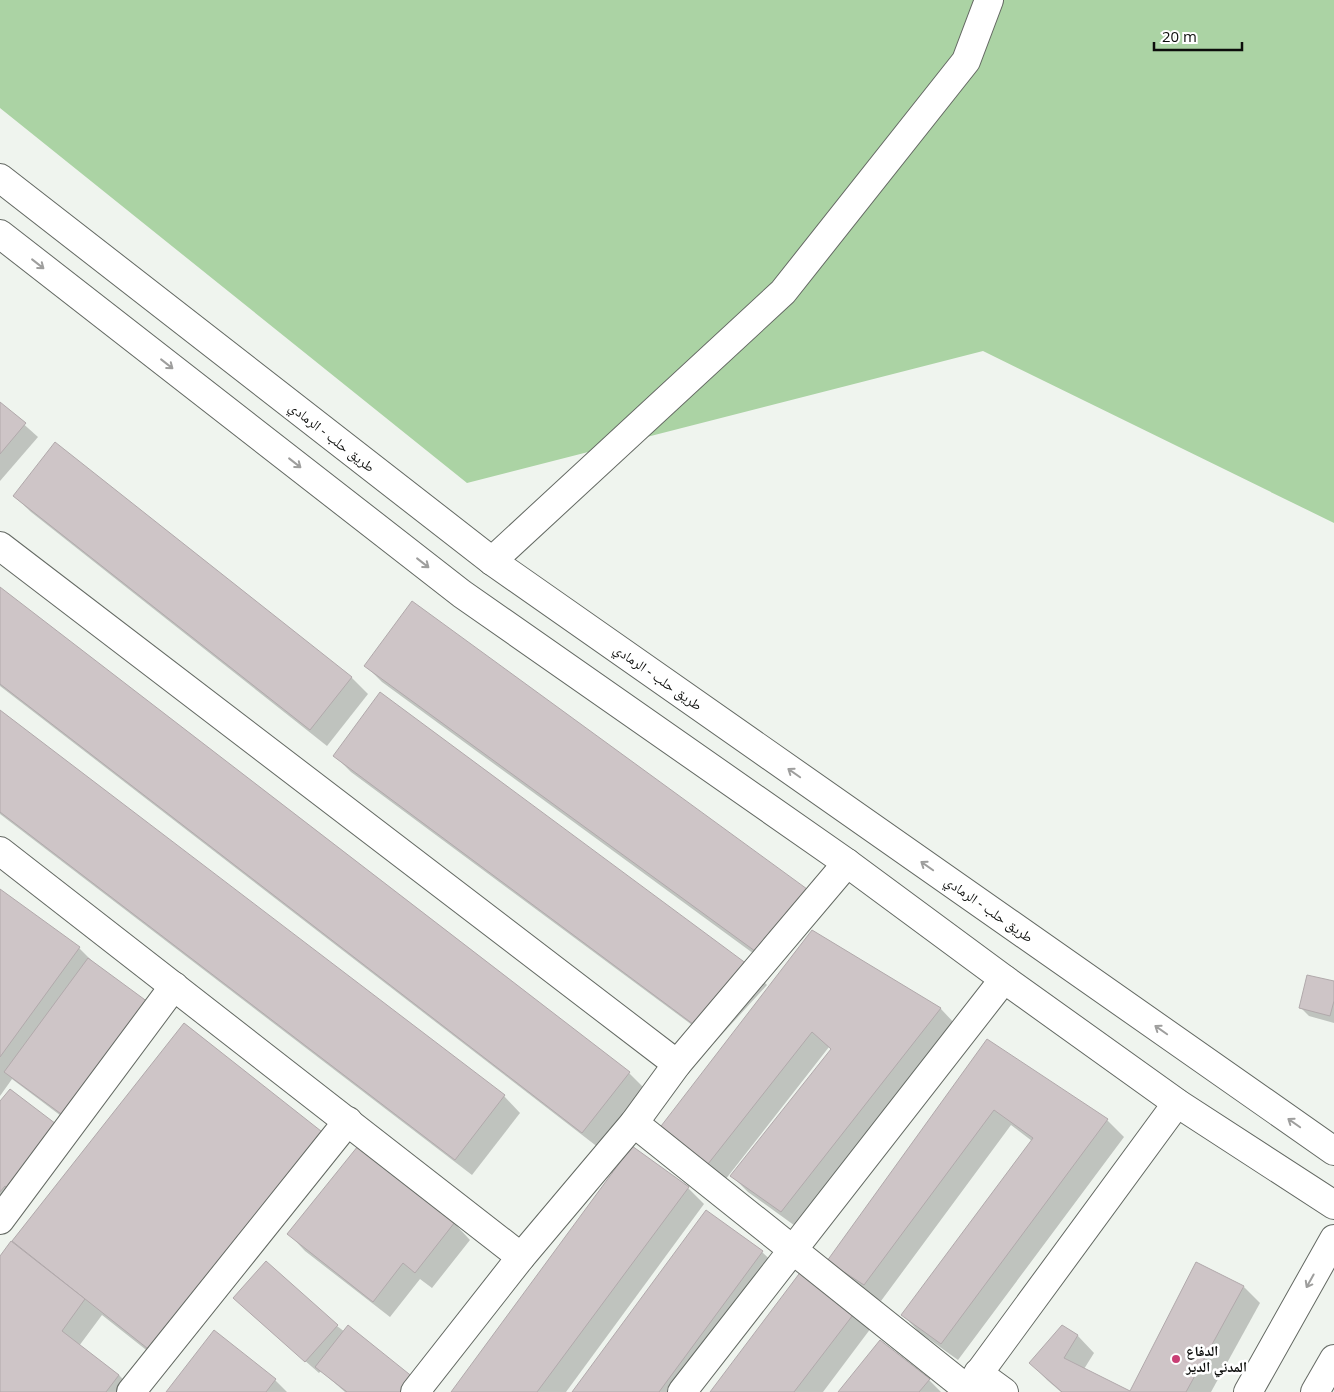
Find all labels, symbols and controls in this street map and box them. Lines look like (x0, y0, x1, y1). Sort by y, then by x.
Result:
scale bar (1154, 20, 1242, 52)
text: 20 m (1162, 26, 1197, 46)
one-way arrow (32, 258, 45, 269)
one-way arrow (160, 358, 173, 369)
street label: طريق حلب - الرمادي (284, 397, 379, 478)
one-way arrow (288, 458, 301, 469)
one-way arrow (416, 558, 429, 569)
street label: طريق حلب - الرمادي (609, 639, 706, 716)
one-way arrow (788, 768, 802, 778)
one-way arrow (921, 861, 935, 871)
street label: طريق حلب - الرمادي (940, 871, 1037, 948)
one-way arrow (1154, 1025, 1168, 1035)
one-way arrow (1287, 1118, 1301, 1128)
one-way arrow (1305, 1274, 1315, 1289)
place label: الدفاع المدني الدير (1185, 1341, 1247, 1378)
marker: الدفاع المدني الدير (1170, 1353, 1182, 1365)

